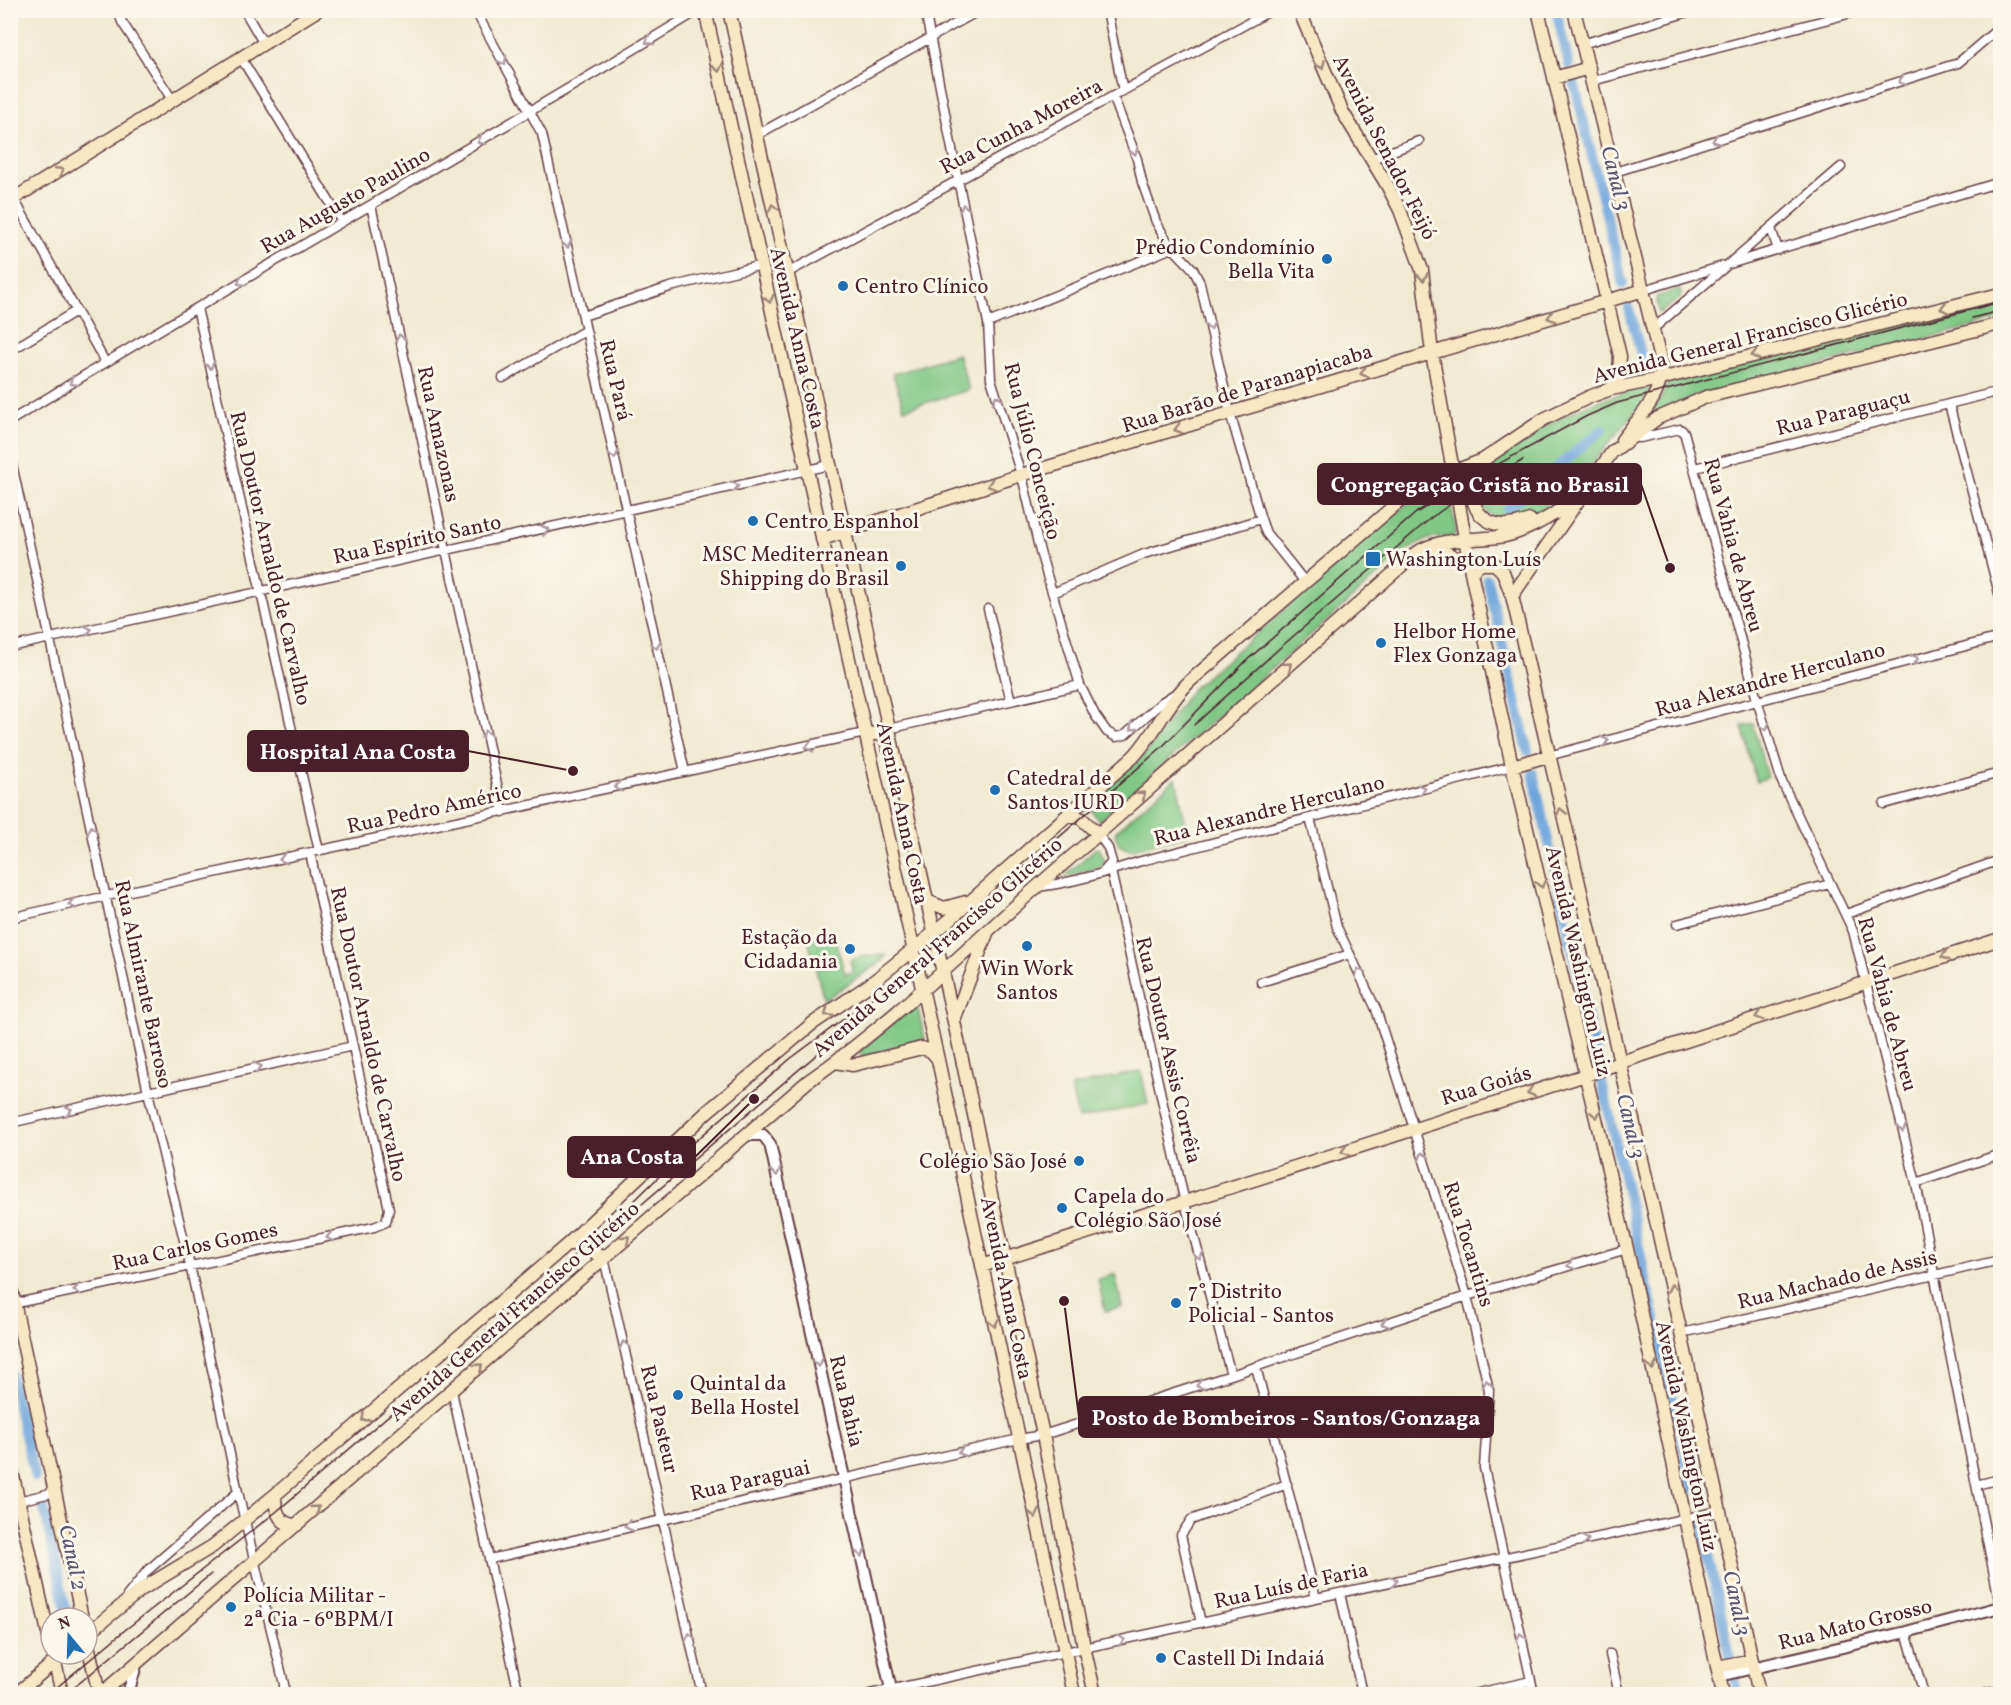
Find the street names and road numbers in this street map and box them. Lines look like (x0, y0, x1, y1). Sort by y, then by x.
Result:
street label: Avenida Senador Feijó (1324, 50, 1443, 245)
street label: Rua Cunha Moreira (935, 72, 1108, 183)
street label: Rua Augusto Paulino (255, 141, 436, 262)
street label: Avenida Anna Costa (761, 244, 832, 432)
street label: Avenida General Francisco Glicério (1590, 285, 1911, 392)
street label: Rua Pará (591, 337, 638, 424)
street label: Rua Barão de Paranapiacaba (1119, 337, 1376, 441)
street label: Rua Júlio Conceição (995, 360, 1068, 543)
street label: Rua Amazonas (409, 364, 466, 505)
street label: Rua Paraguaçu (1773, 383, 1913, 444)
street label: Rua Doutor Arnaldo de Carvalho (222, 408, 318, 708)
street label: Rua Vahia de Abreu (1695, 455, 1770, 636)
street label: Rua Espírito Santo (330, 508, 504, 572)
street label: Rua Alexandre Herculano (1652, 636, 1889, 725)
street label: Avenida Anna Costa (868, 719, 935, 907)
street label: Rua Alexandre Herculano (1151, 769, 1388, 854)
street label: Rua Pedro Américo (344, 777, 524, 842)
street label: Avenida General Francisco Glicério (806, 831, 1069, 1065)
street label: Avenida Washington Luiz (1537, 843, 1618, 1079)
street label: Rua Almirante Barroso (106, 877, 179, 1091)
street label: Rua Doutor Arnaldo de Carvalho (322, 884, 413, 1185)
street label: Rua Vahia de Abreu (1849, 914, 1924, 1095)
street label: Rua Doutor Assis Corrêia (1127, 934, 1208, 1167)
street label: Rua Goiás (1438, 1059, 1535, 1114)
street label: Rua Tocantins (1435, 1178, 1500, 1311)
street label: Avenida Anna Costa (972, 1194, 1039, 1382)
street label: Avenida General Francisco Glicério (383, 1195, 646, 1429)
street label: Rua Carlos Gomes (110, 1216, 281, 1279)
street label: Rua Machado de Assis (1735, 1243, 1940, 1318)
street label: Avenida Washington Luiz (1647, 1318, 1724, 1555)
street label: Rua Bahia (821, 1352, 870, 1450)
street label: Rua Pasteur (632, 1362, 685, 1477)
street label: Rua Paraguai (688, 1454, 813, 1509)
street label: Rua Luís de Faria (1212, 1556, 1371, 1617)
street label: Rua Mato Grosso (1775, 1592, 1935, 1659)

